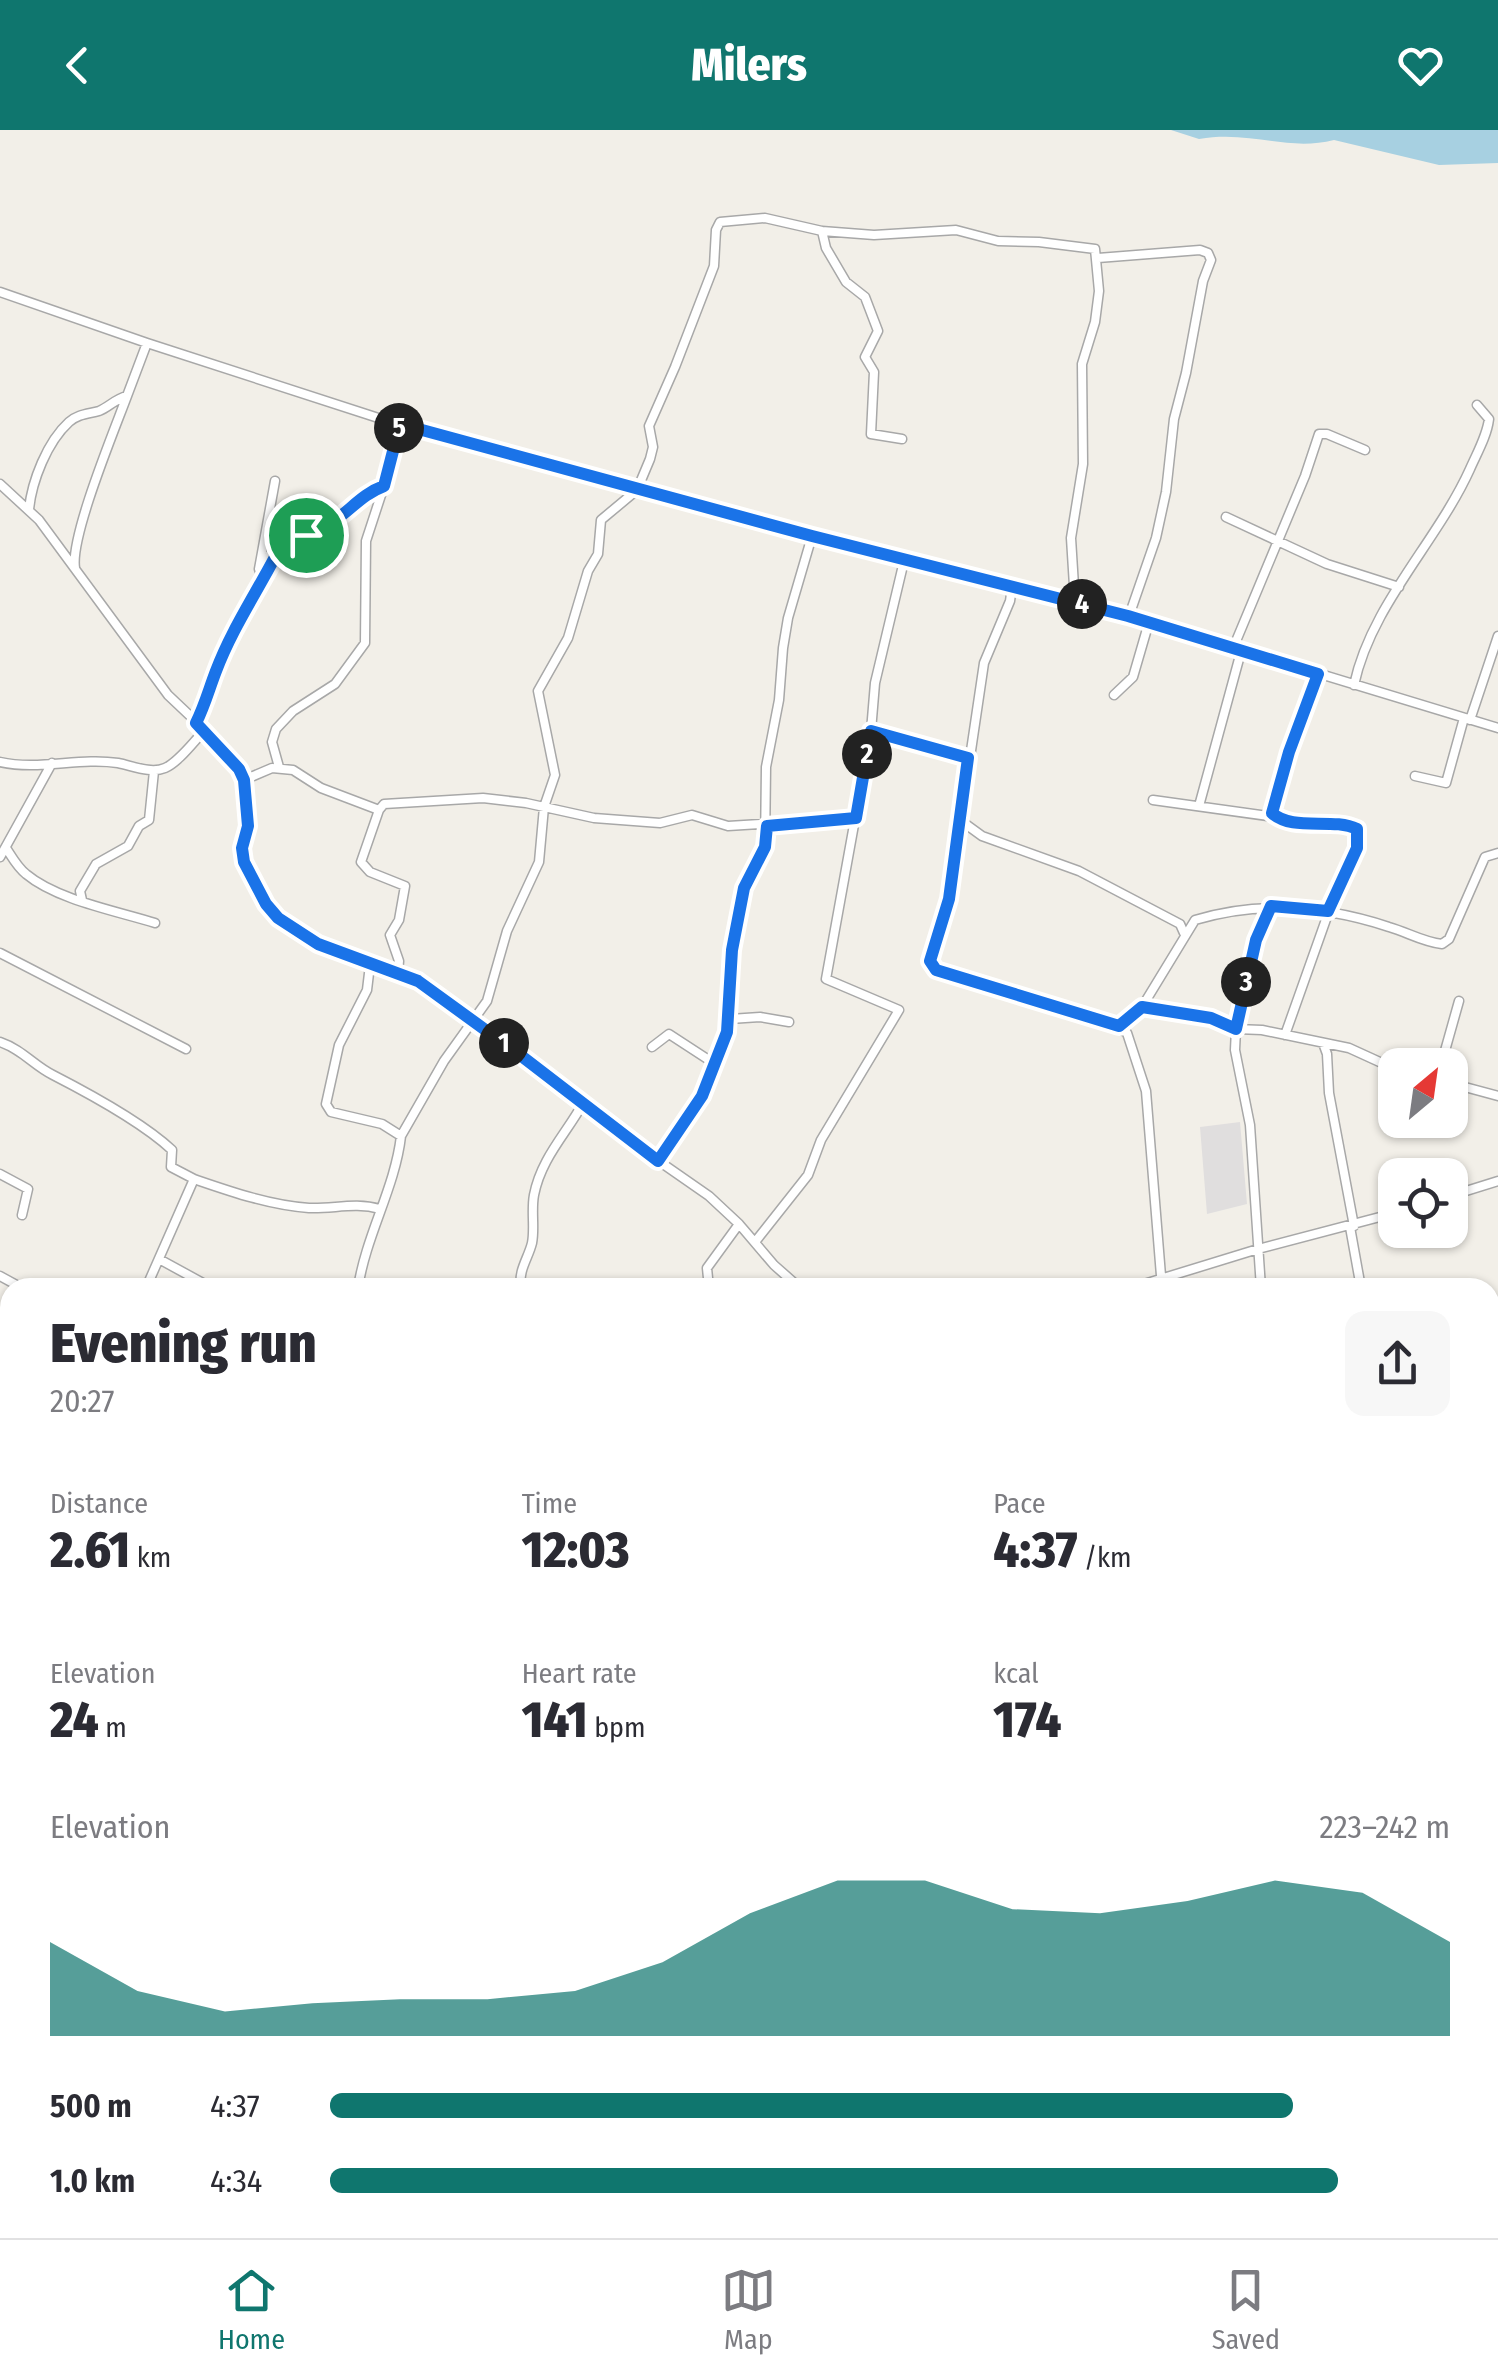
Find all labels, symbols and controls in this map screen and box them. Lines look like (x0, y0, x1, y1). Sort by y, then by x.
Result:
icon: back (50, 38, 105, 93)
text: Milers (691, 38, 807, 92)
icon: heart (1393, 38, 1448, 93)
pin: 5 (374, 403, 424, 453)
text: 5 (392, 411, 406, 444)
pin (264, 493, 349, 578)
icon: arrive (279, 508, 334, 563)
pin: 4 (1057, 579, 1107, 629)
text: 4 (1075, 587, 1089, 620)
pin: 2 (842, 729, 892, 779)
text: 2 (861, 737, 873, 770)
pin: 3 (1221, 957, 1271, 1007)
text: 3 (1239, 965, 1253, 998)
pin: 1 (479, 1018, 529, 1068)
text: 1 (498, 1026, 510, 1059)
north arrow (1378, 1048, 1468, 1138)
map controls (1378, 1048, 1468, 1248)
button: locate (1378, 1158, 1468, 1248)
text: Evening run (50, 1311, 317, 1377)
button: share (1345, 1311, 1450, 1416)
text: 20:27 (50, 1382, 114, 1420)
text: Distance (50, 1487, 148, 1520)
text: Time (522, 1487, 577, 1520)
text: Pace (993, 1487, 1046, 1520)
text: 2.61 (50, 1520, 130, 1580)
text: 12:03 (522, 1520, 630, 1580)
text: 4:37 (993, 1520, 1077, 1580)
text: km (130, 1541, 171, 1574)
text: /km (1077, 1541, 1132, 1574)
text: Elevation (50, 1657, 155, 1690)
text: Heart rate (522, 1657, 637, 1690)
text: kcal (993, 1657, 1039, 1690)
text: 24 (50, 1690, 99, 1750)
text: 141 (522, 1690, 588, 1750)
text: 174 (993, 1690, 1061, 1750)
text: m (99, 1711, 127, 1744)
text: bpm (588, 1711, 646, 1744)
text: Elevation (50, 1808, 170, 1846)
text: 223–242 m (1319, 1808, 1450, 1846)
text: 500 m (50, 2087, 132, 2125)
text: 4:37 (210, 2087, 260, 2125)
text: 1.0 km (50, 2162, 135, 2200)
text: 4:34 (210, 2162, 262, 2200)
tab: Home (218, 2263, 285, 2356)
tab: Map (721, 2263, 776, 2356)
tab: Saved (1212, 2263, 1280, 2356)

